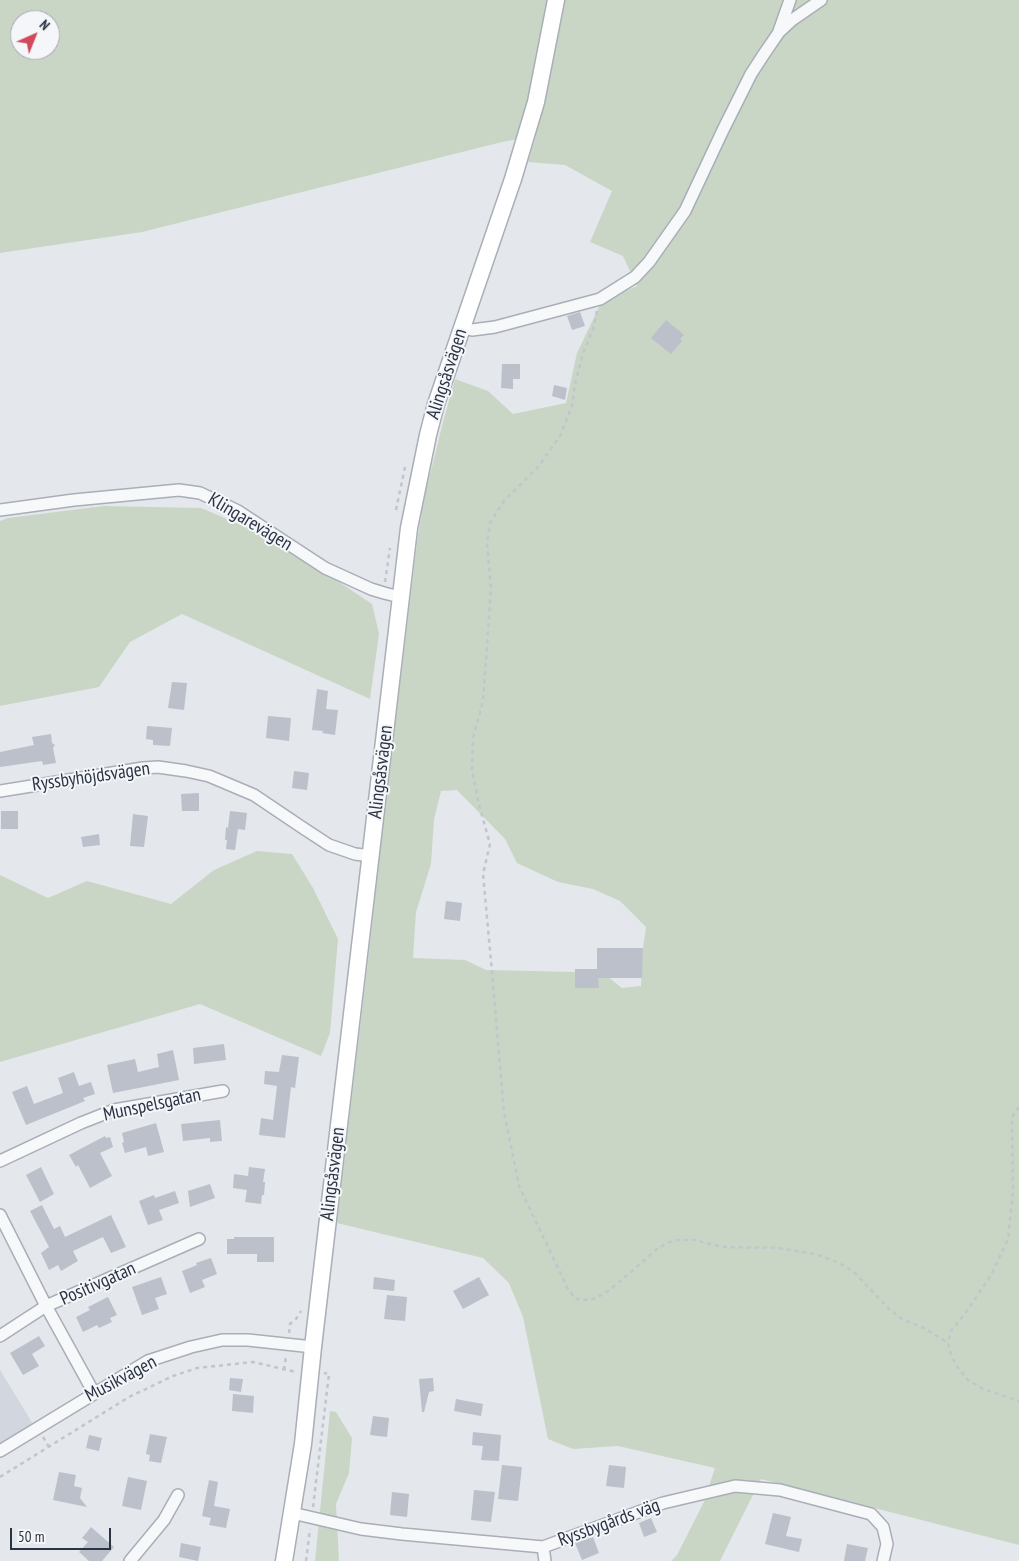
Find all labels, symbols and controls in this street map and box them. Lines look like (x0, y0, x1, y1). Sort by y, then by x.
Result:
north arrow (10, 10, 60, 60)
text: N (36, 16, 54, 34)
street label: Alingsåsvägen (422, 326, 472, 422)
street label: Klingarevägen (204, 488, 296, 556)
street label: Alingsåsvägen (364, 724, 398, 820)
street label: Ryssbyhöjdsvägen (31, 757, 151, 797)
street label: Munspelsgatan (101, 1084, 203, 1126)
street label: Alingsåsvägen (316, 1126, 350, 1222)
street label: Positivgatan (57, 1257, 139, 1311)
street label: Musikvägen (81, 1351, 161, 1407)
street label: Ryssbygårds väg (555, 1494, 663, 1552)
scale bar (12, 1518, 114, 1550)
text: 50 m (18, 1527, 44, 1546)

